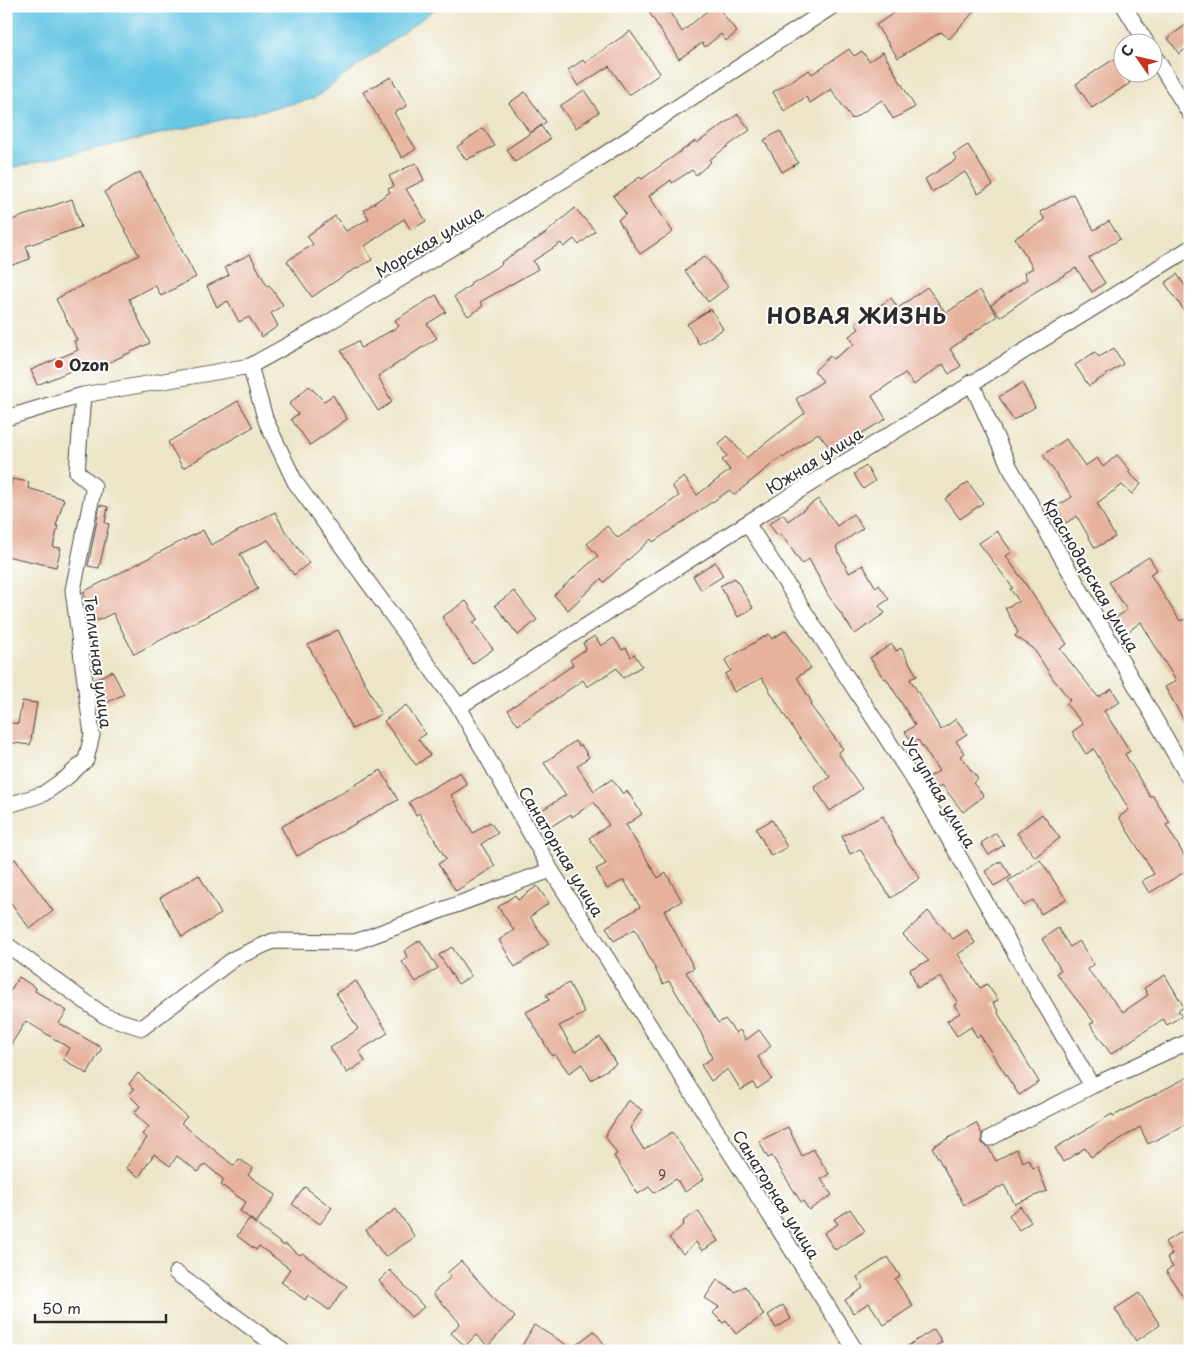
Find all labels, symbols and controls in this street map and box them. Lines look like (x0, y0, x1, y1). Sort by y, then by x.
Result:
north arrow (1114, 32, 1164, 82)
text: С (1115, 40, 1138, 61)
street label: Морская улица (370, 199, 488, 283)
district label: НОВАЯ ЖИЗНЬ (767, 299, 947, 331)
place label: Ozon (69, 352, 109, 376)
marker: Ozon (53, 358, 65, 370)
street label: Южная улица (761, 421, 867, 499)
street label: Краснодарская улица (1038, 494, 1146, 656)
street label: Тепличная улица (79, 594, 119, 730)
street label: Уступная улица (897, 732, 983, 852)
street label: Санаторная улица (514, 781, 610, 921)
street label: Санаторная улица (728, 1125, 826, 1263)
house number: 9 (658, 1164, 666, 1185)
scale bar (35, 1292, 166, 1324)
text: 50 m (42, 1296, 81, 1319)

